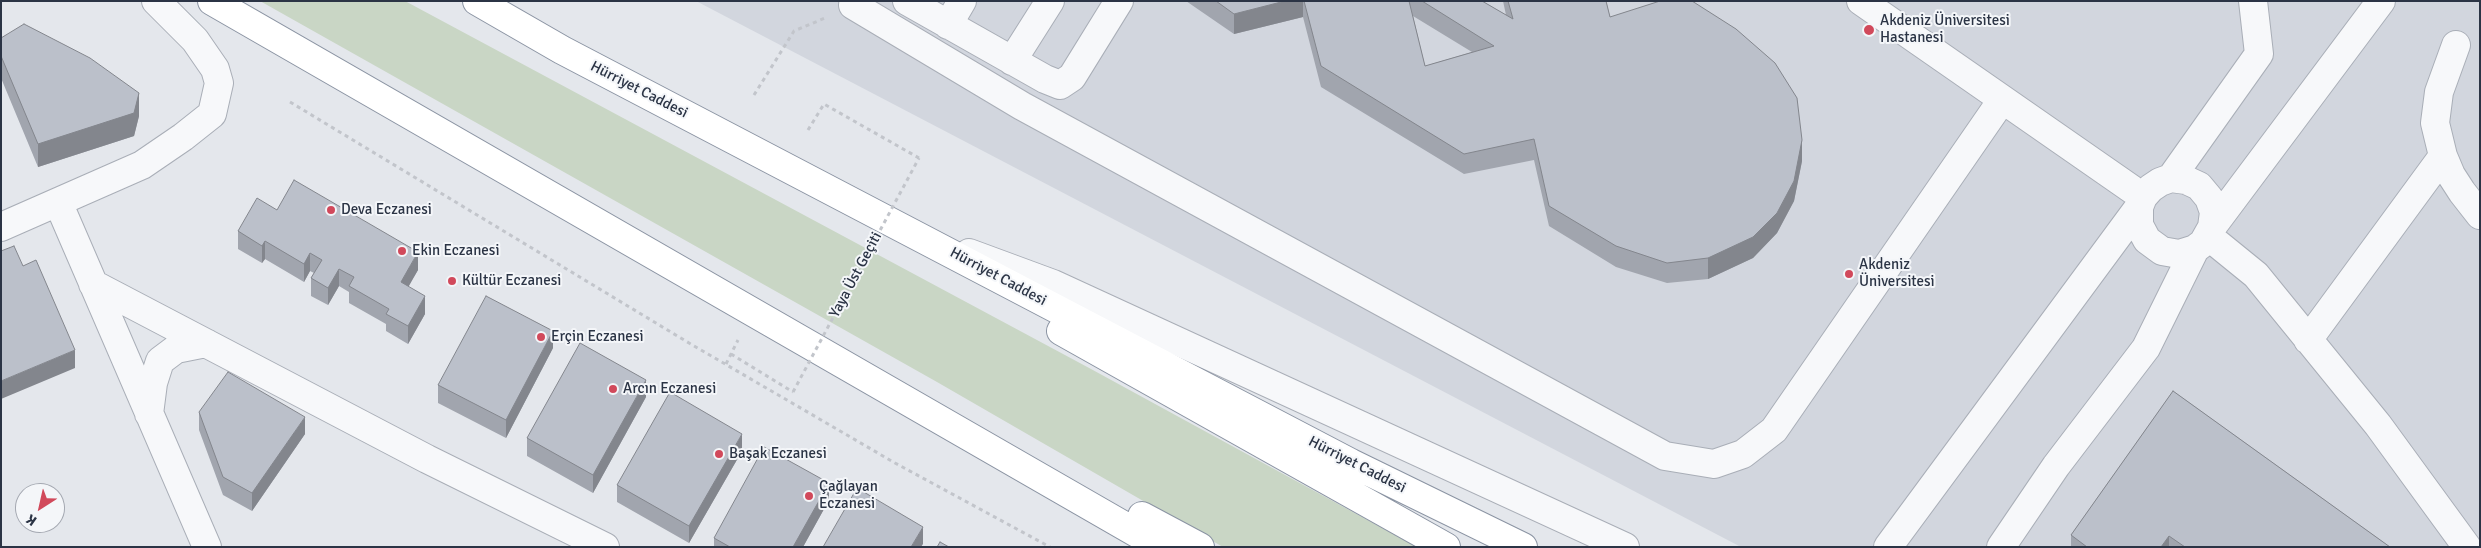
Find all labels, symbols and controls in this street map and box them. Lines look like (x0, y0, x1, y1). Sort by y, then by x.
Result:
place label: Akdeniz Üniversitesi Hastanesi (1880, 12, 2010, 47)
marker: Akdeniz Üniversitesi Hastanesi (1862, 23, 1876, 37)
street label: Hürriyet Caddesi (587, 58, 691, 122)
place label: Deva Eczanesi (341, 201, 432, 219)
marker: Deva Eczanesi (325, 204, 337, 216)
street label: Yaya Üst Geçiti (826, 229, 886, 321)
place label: Ekin Eczanesi (412, 242, 500, 260)
street label: Hürriyet Caddesi (947, 244, 1049, 310)
marker: Ekin Eczanesi (396, 245, 408, 257)
place label: Akdeniz Üniversitesi (1859, 256, 1935, 291)
marker: Akdeniz Üniversitesi (1843, 268, 1855, 280)
place label: Kültür Eczanesi (462, 272, 561, 290)
marker: Kültür Eczanesi (446, 275, 458, 287)
place label: Erçin Eczanesi (551, 328, 644, 346)
marker: Erçin Eczanesi (535, 331, 547, 343)
place label: Arcın Eczanesi (623, 380, 716, 398)
marker: Arcın Eczanesi (607, 383, 619, 395)
street label: Hürriyet Caddesi (1305, 433, 1409, 497)
place label: Başak Eczanesi (729, 445, 827, 463)
marker: Başak Eczanesi (713, 448, 725, 460)
place label: Çağlayan Eczanesi (819, 478, 878, 513)
north arrow (15, 483, 65, 533)
marker: Çağlayan Eczanesi (803, 490, 815, 502)
text: K (23, 510, 40, 529)

